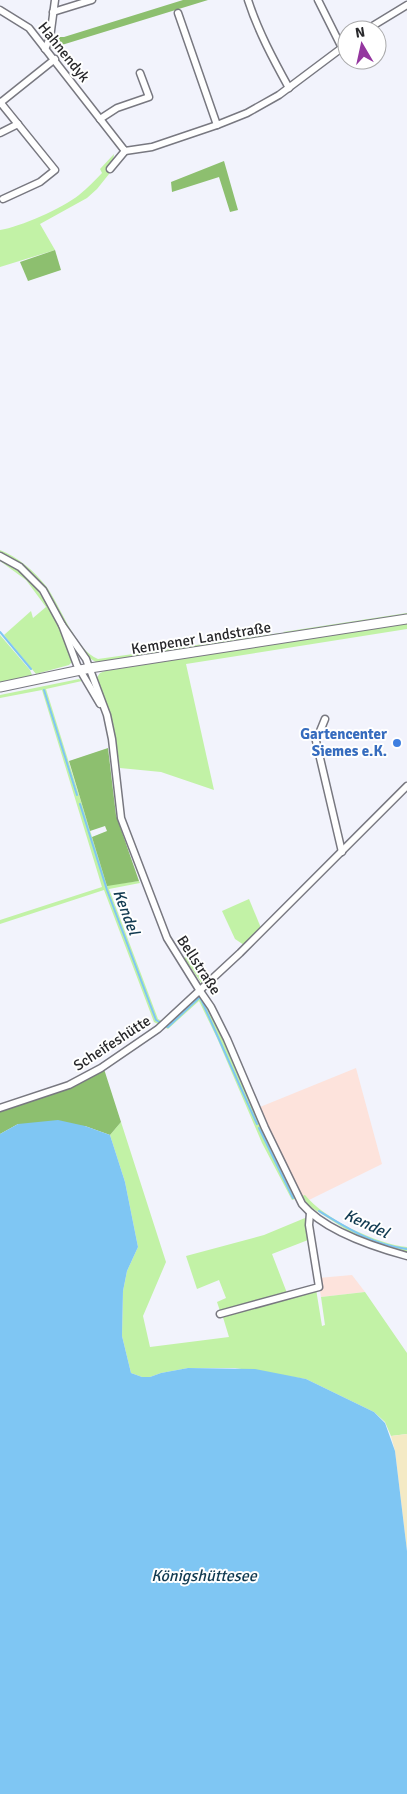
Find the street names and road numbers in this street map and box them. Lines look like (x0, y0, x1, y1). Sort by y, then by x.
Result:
street label: Hahnendyk (34, 18, 94, 86)
street label: Kempener Landstraße (130, 618, 272, 658)
street label: Bellstraße (173, 932, 225, 998)
street label: Scheifeshütte (70, 1011, 154, 1075)

